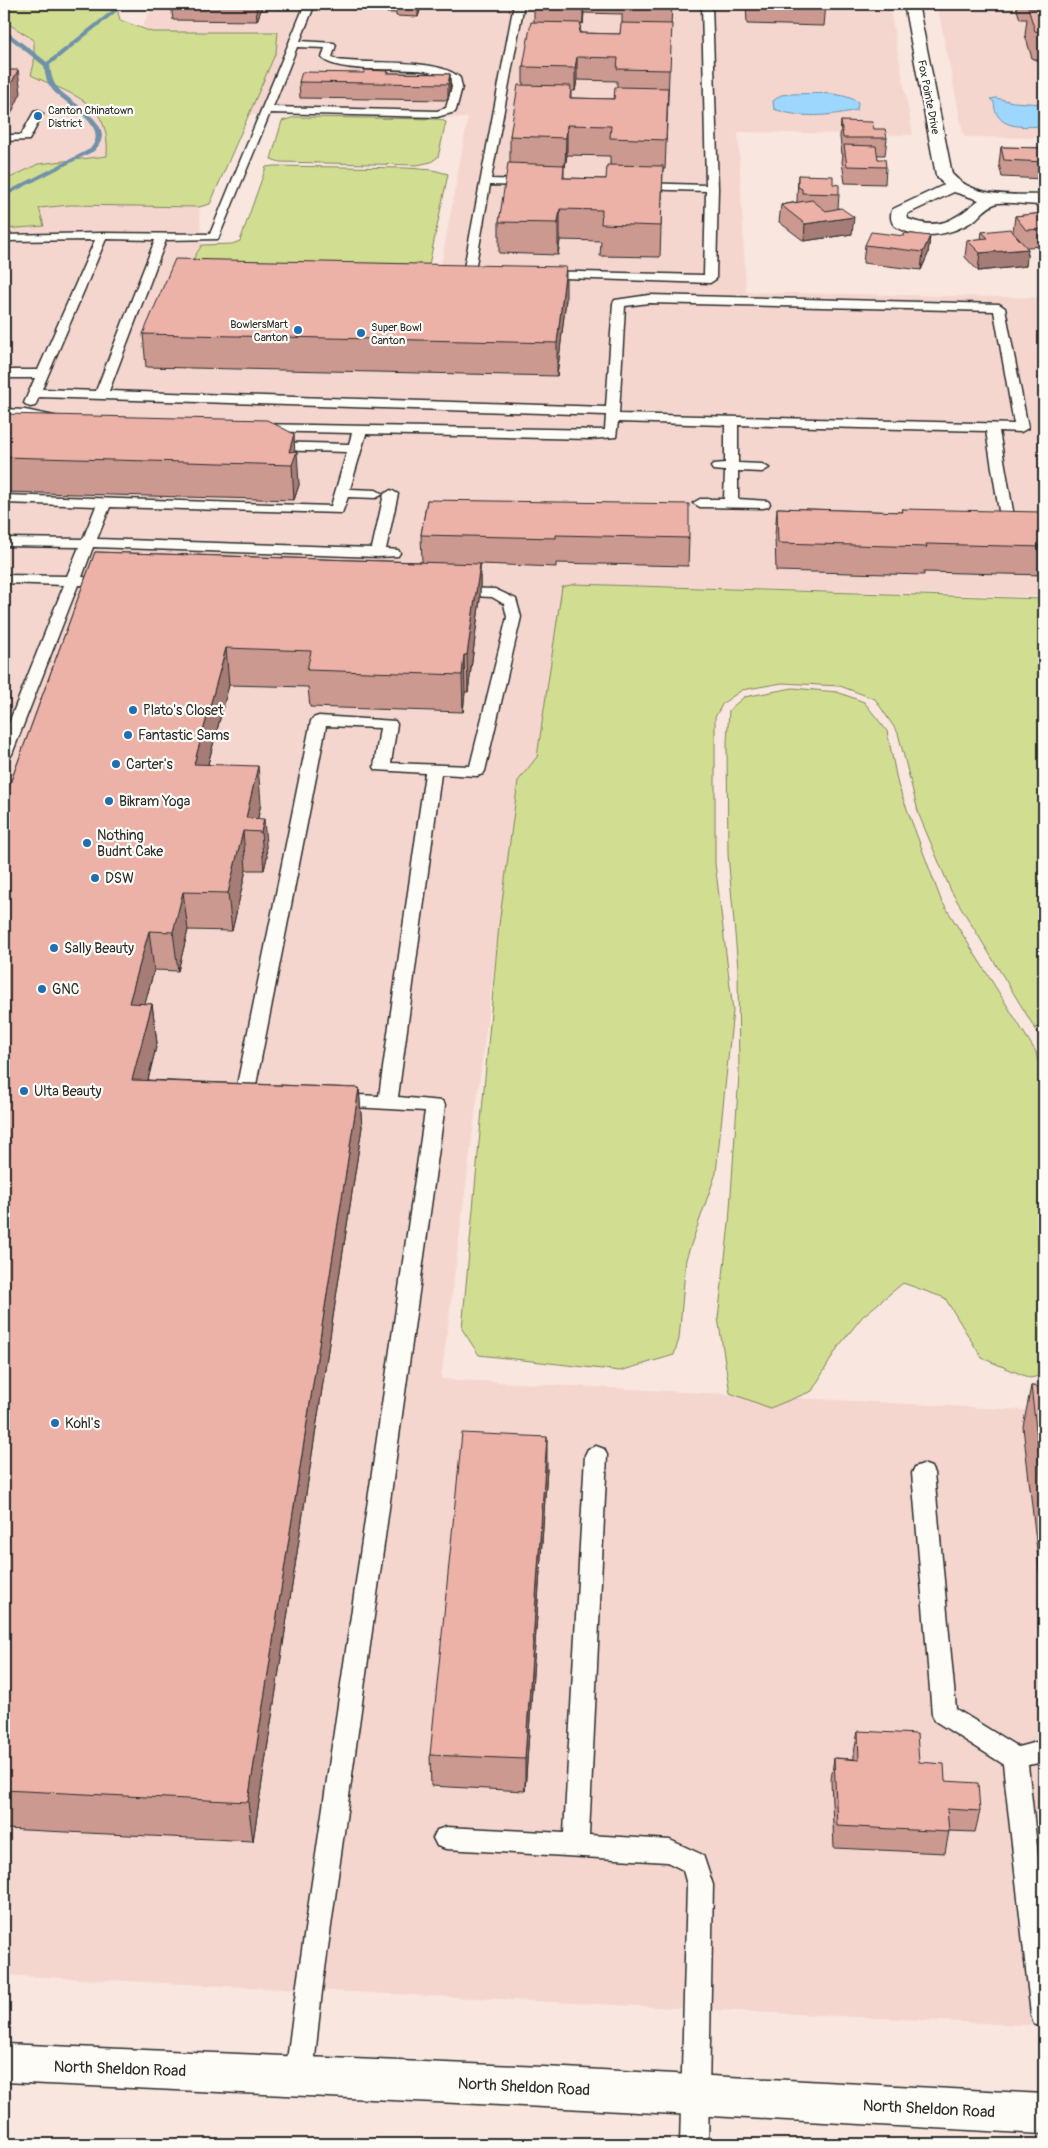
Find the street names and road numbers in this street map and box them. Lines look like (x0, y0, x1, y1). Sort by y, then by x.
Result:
street label: Fox Pointe Drive (915, 59, 942, 136)
street label: North Sheldon Road (53, 2057, 187, 2081)
street label: North Sheldon Road (457, 2074, 591, 2100)
street label: North Sheldon Road (862, 2096, 996, 2122)

